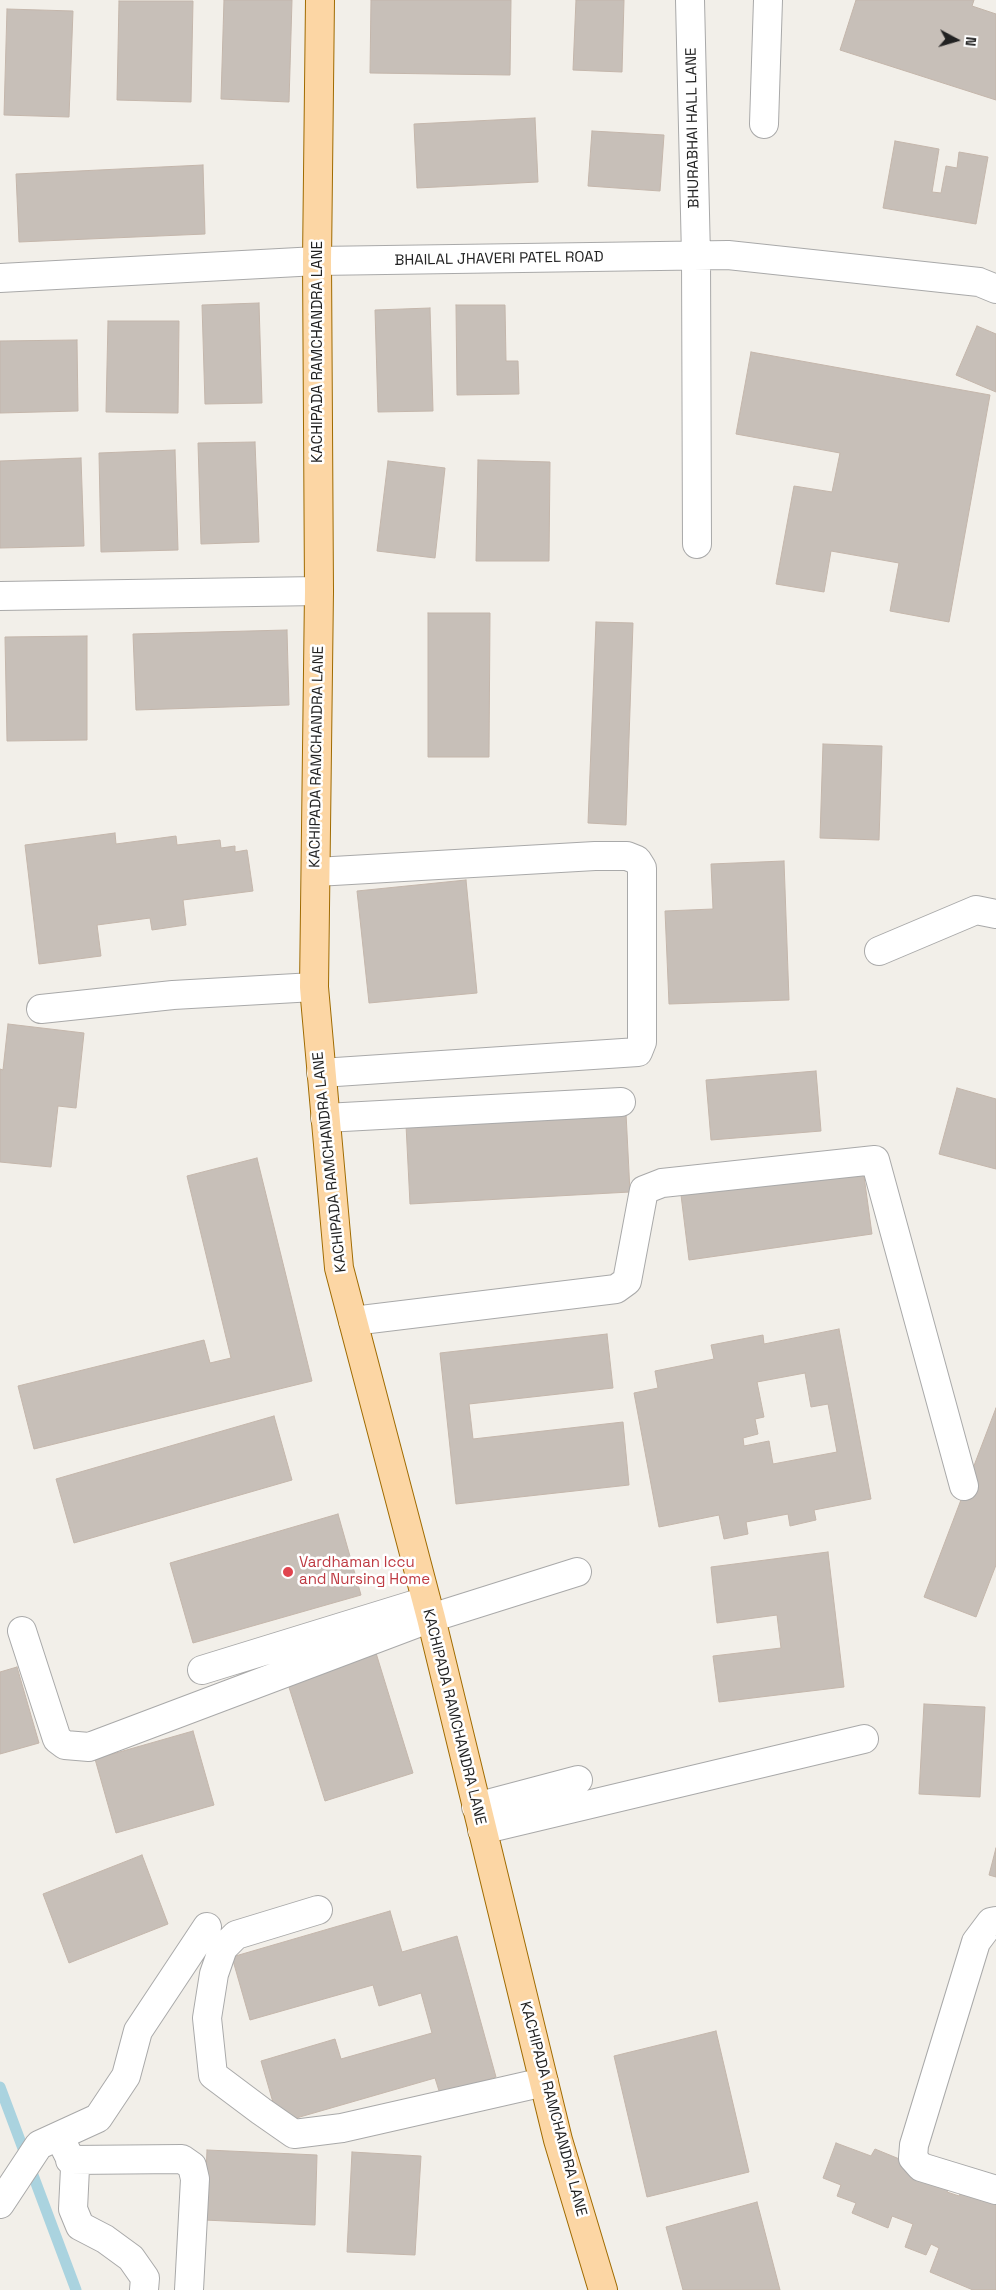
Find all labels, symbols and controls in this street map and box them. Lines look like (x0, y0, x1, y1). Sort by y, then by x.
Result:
north arrow (931, 15, 981, 65)
text: N (961, 36, 980, 47)
street label: BHURABHAI HALL LANE (683, 47, 703, 209)
street label: KACHIPADA RAMCHANDRA LANE (309, 241, 327, 463)
street label: BHAILAL JHAVERI PATEL ROAD (394, 248, 604, 270)
street label: KACHIPADA RAMCHANDRA LANE (306, 646, 328, 868)
street label: KACHIPADA RAMCHANDRA LANE (309, 1051, 351, 1273)
place label: Vardhaman Iccu and Nursing Home (299, 1554, 430, 1589)
marker: Vardhaman Iccu and Nursing Home (281, 1565, 295, 1579)
street label: KACHIPADA RAMCHANDRA LANE (418, 1607, 490, 1827)
street label: KACHIPADA RAMCHANDRA LANE (516, 2000, 590, 2218)

